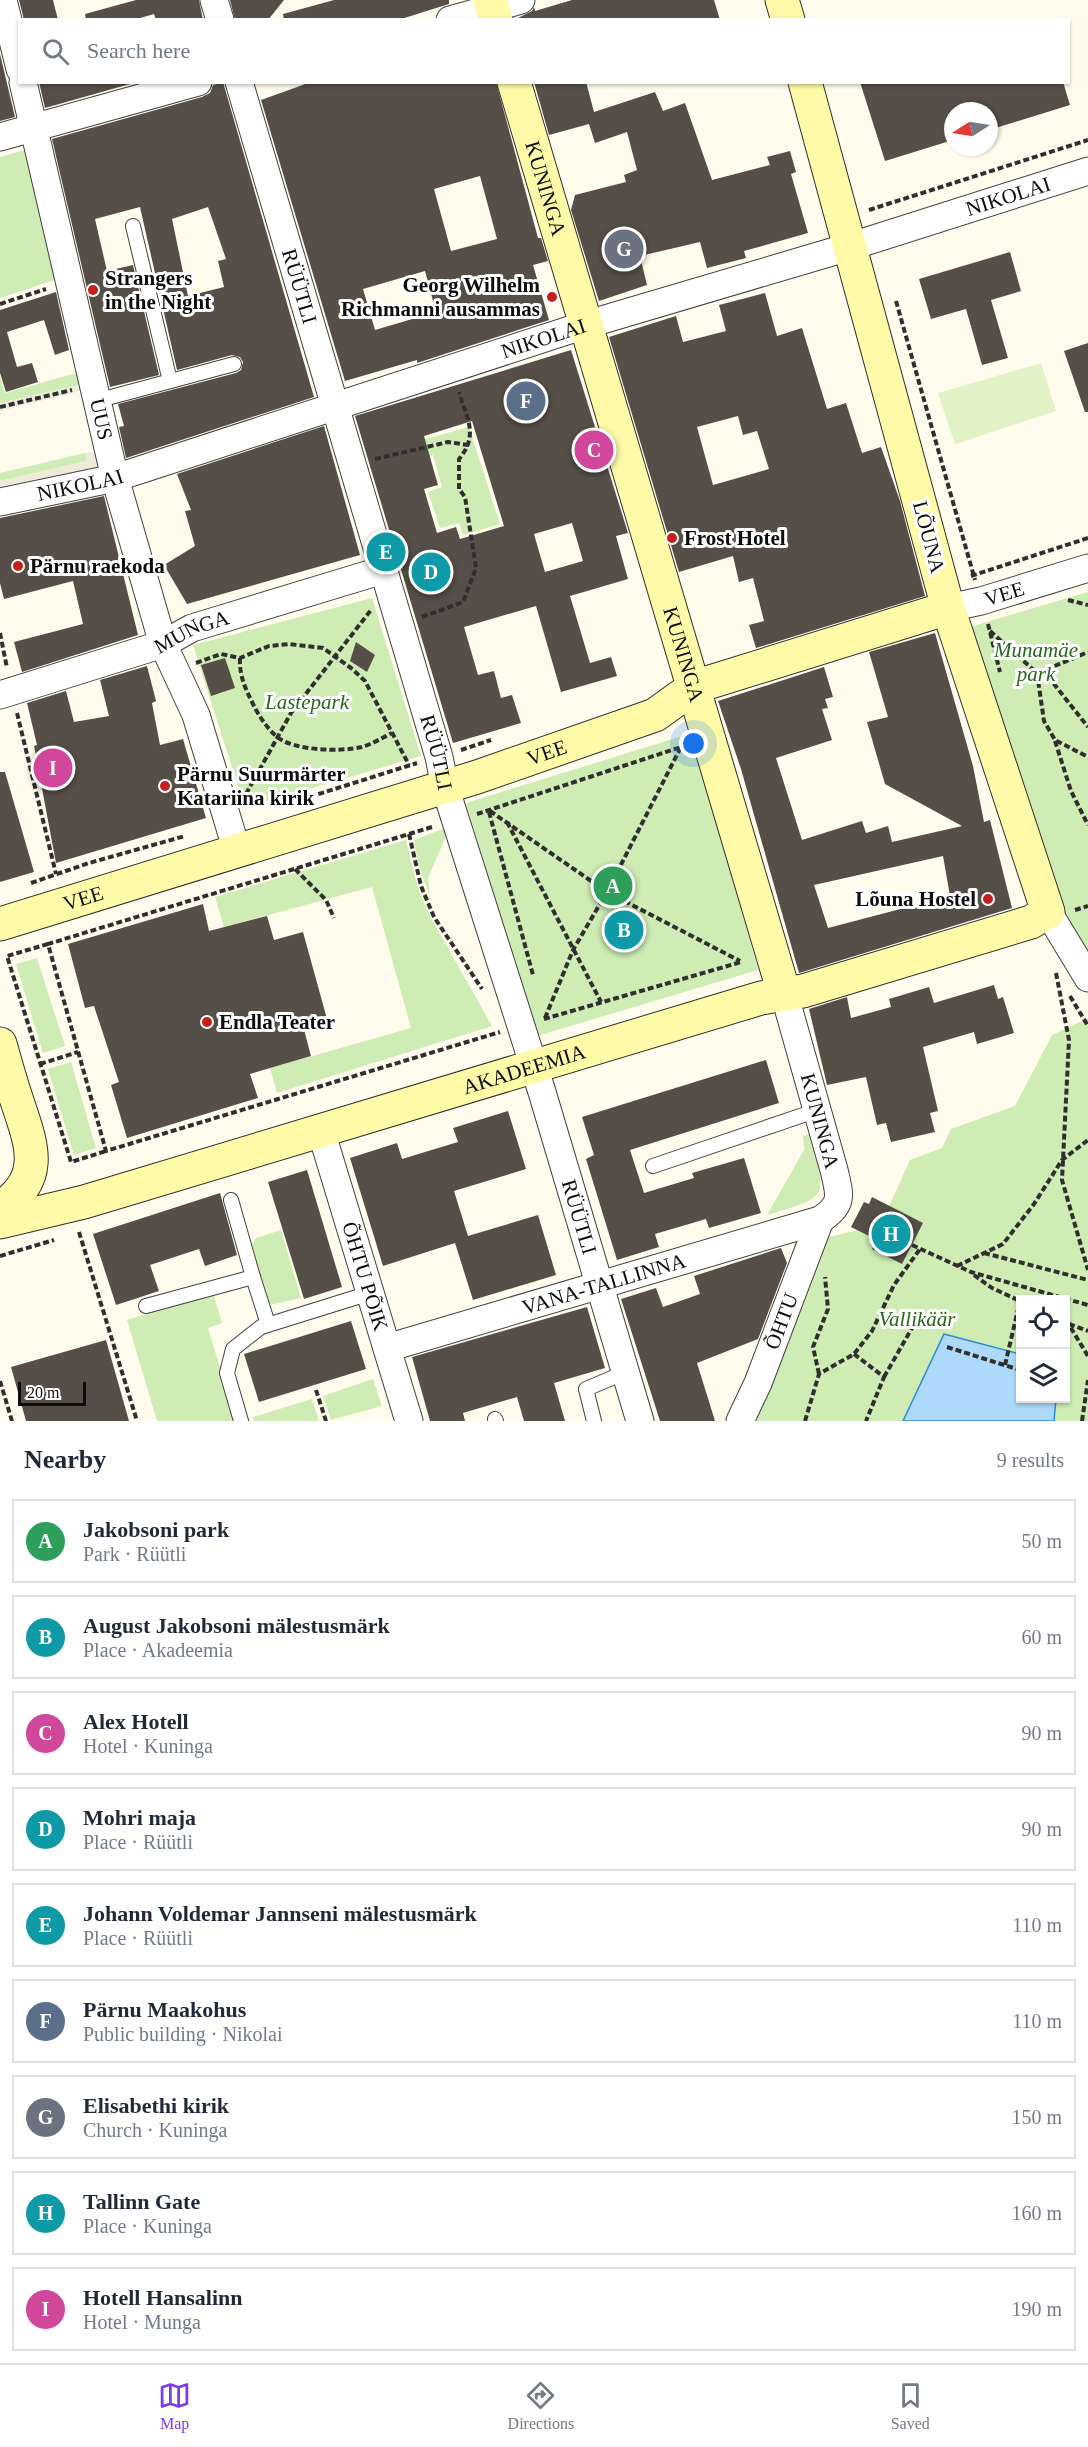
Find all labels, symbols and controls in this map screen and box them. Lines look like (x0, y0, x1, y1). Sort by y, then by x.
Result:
search box (18, 18, 1070, 84)
icon: search (39, 35, 72, 68)
text: Search here (87, 38, 190, 63)
north arrow (944, 102, 998, 156)
street label: KUNINGA (520, 138, 571, 240)
street label: NIKOLAI (963, 172, 1053, 221)
pin: G (604, 226, 644, 272)
street label: RÜÜTLI (277, 246, 322, 327)
place label: Strangers in the Night (105, 266, 211, 314)
place label: Georg Wilhelm Richmanni ausammas (341, 273, 541, 321)
marker: Strangers in the Night (86, 283, 100, 297)
marker: Georg Wilhelm Richmanni ausammas (545, 290, 559, 304)
street label: NIKOLAI (498, 314, 589, 363)
pin: F (506, 378, 546, 424)
street label: UUS (85, 396, 118, 442)
pin: C (574, 428, 614, 472)
street label: NIKOLAI (35, 464, 127, 506)
street label: LÕUNA (908, 498, 950, 576)
place label: Frost Hotel (684, 526, 786, 550)
pin: E (366, 530, 406, 574)
marker: Frost Hotel (665, 531, 679, 545)
pin: D (412, 550, 450, 594)
place label: Pärnu raekoda (30, 554, 165, 578)
marker: Pärnu raekoda (11, 559, 25, 573)
street label: VEE (981, 576, 1027, 611)
street label: KUNINGA (658, 604, 709, 706)
street label: MUNGA (150, 605, 232, 659)
park label: Munamäe park (993, 638, 1078, 686)
park label: Lastepark (264, 690, 350, 714)
street label: RÜÜTLI (415, 712, 457, 792)
your location (679, 729, 708, 758)
street label: VEE (524, 735, 570, 771)
pin: I (34, 746, 72, 790)
place label: Pärnu Suurmärter Katariina kirik (177, 762, 346, 810)
marker: Pärnu Suurmärter Katariina kirik (158, 779, 172, 793)
pin: A (594, 864, 632, 908)
street label: VEE (60, 881, 106, 916)
place label: Lõuna Hostel (855, 887, 976, 911)
marker: Lõuna Hostel (981, 892, 995, 906)
pin: B (604, 908, 644, 952)
place label: Endla Teater (219, 1010, 335, 1034)
marker: Endla Teater (200, 1015, 214, 1029)
street label: AKADEEMIA (460, 1039, 589, 1099)
street label: KUNINGA (796, 1071, 844, 1172)
street label: RÜÜTLI (557, 1177, 602, 1257)
pin: H (872, 1212, 910, 1256)
street label: ÕHTU PÕIK (337, 1219, 393, 1334)
street label: VANA-TALLINNA (519, 1248, 689, 1319)
street label: ÕHTU (760, 1290, 803, 1353)
map controls (1016, 1295, 1070, 1403)
button: locate (1016, 1295, 1070, 1349)
park label: Vallikäär (879, 1307, 956, 1331)
button: layers (1016, 1349, 1070, 1403)
scale bar (18, 1379, 86, 1406)
text: 20 m (27, 1384, 59, 1401)
text: Nearby (24, 1445, 106, 1474)
text: 9 results (997, 1449, 1064, 1471)
text: Jakobsoni park (83, 1517, 229, 1542)
text: A (38, 1530, 53, 1552)
text: 50 m (1021, 1530, 1062, 1552)
text: Park · Rüütli (83, 1543, 186, 1565)
text: August Jakobsoni mälestusmärk (83, 1613, 390, 1638)
text: B (39, 1626, 52, 1648)
text: 60 m (1021, 1626, 1062, 1648)
text: Place · Akadeemia (83, 1639, 233, 1661)
text: Alex Hotell (83, 1709, 189, 1734)
text: C (38, 1722, 53, 1744)
text: 90 m (1021, 1722, 1062, 1744)
text: Hotel · Kuninga (83, 1735, 213, 1757)
text: Mohri maja (83, 1805, 196, 1830)
text: D (38, 1818, 53, 1840)
text: 90 m (1021, 1818, 1062, 1840)
text: Place · Rüütli (83, 1831, 193, 1853)
text: Johann Voldemar Jannseni mälestusmärk (83, 1901, 477, 1926)
text: E (39, 1914, 52, 1936)
text: 110 m (1012, 1914, 1062, 1936)
text: Place · Rüütli (83, 1927, 193, 1949)
text: Pärnu Maakohus (83, 1997, 246, 2022)
text: F (39, 2010, 52, 2032)
text: 110 m (1012, 2010, 1062, 2032)
text: Public building · Nikolai (83, 2023, 282, 2045)
text: Elisabethi kirik (83, 2093, 229, 2118)
text: G (38, 2106, 53, 2128)
text: 150 m (1011, 2106, 1062, 2128)
text: Church · Kuninga (83, 2119, 227, 2141)
text: Tallinn Gate (83, 2189, 200, 2214)
text: H (38, 2202, 53, 2224)
text: 160 m (1011, 2202, 1062, 2224)
text: Place · Kuninga (83, 2215, 212, 2237)
text: Hotell Hansalinn (83, 2285, 243, 2310)
text: I (42, 2298, 49, 2320)
text: 190 m (1011, 2298, 1062, 2320)
text: Hotel · Munga (83, 2311, 201, 2333)
tab: Map (158, 2379, 191, 2433)
tab: Directions (508, 2379, 574, 2433)
tab: Saved (891, 2379, 930, 2433)

